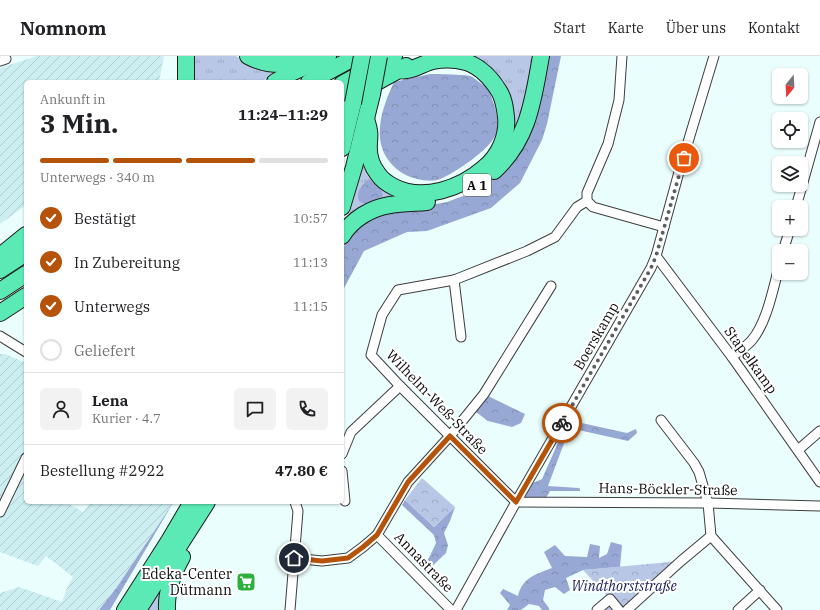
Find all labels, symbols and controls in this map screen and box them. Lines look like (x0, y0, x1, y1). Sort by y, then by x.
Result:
text: Nomnom (20, 16, 106, 40)
text: Start (554, 19, 586, 37)
text: Karte (608, 19, 644, 37)
text: Über uns (666, 19, 726, 37)
text: Kontakt (748, 19, 800, 37)
north arrow (772, 68, 808, 104)
map controls (772, 68, 808, 280)
text: Ankunft in (40, 91, 106, 108)
text: 11:24–11:29 (238, 105, 328, 124)
text: 3 Min. (40, 106, 118, 140)
button: locate (772, 112, 808, 148)
pin (667, 141, 701, 175)
icon: bag (673, 147, 695, 169)
button: layers (772, 156, 808, 192)
text: Unterwegs · 340 m (40, 169, 155, 186)
road number: A 1 (463, 174, 491, 196)
button: + (772, 200, 808, 236)
icon: check (40, 207, 62, 229)
text: Bestätigt (74, 209, 136, 228)
text: 10:57 (293, 210, 328, 227)
button: − (772, 244, 808, 280)
icon: check (40, 251, 62, 273)
text: In Zubereitung (74, 253, 180, 272)
text: 11:13 (293, 254, 328, 271)
icon: check (40, 295, 62, 317)
text: Unterwegs (74, 297, 150, 316)
text: 11:15 (293, 298, 328, 315)
street label: Boerskamp (569, 299, 623, 373)
street label: Stapelkamp (721, 323, 781, 397)
text: Geliefert (74, 341, 135, 360)
street label: Wilhelm-Weß-Straße (382, 346, 492, 458)
button: person (40, 388, 82, 430)
button: chat (234, 388, 276, 430)
button: phone (286, 388, 328, 430)
text: Lena (92, 391, 128, 410)
courier (542, 403, 582, 443)
text: Kurier · 4.7 (92, 410, 161, 427)
icon: bike (551, 412, 573, 434)
text: Bestellung #2922 (40, 461, 165, 480)
text: 47.80 € (275, 461, 328, 480)
street label: Hans-Böckler-Straße (598, 479, 738, 499)
street label: Annastraße (391, 528, 457, 596)
pin (277, 541, 311, 575)
icon: home (283, 547, 305, 569)
place label: Edeka-Center Dütmann (142, 565, 233, 599)
supermarket icon: Edeka-Center Dütmann (235, 571, 257, 593)
park label: Windthorststraße (571, 577, 678, 595)

